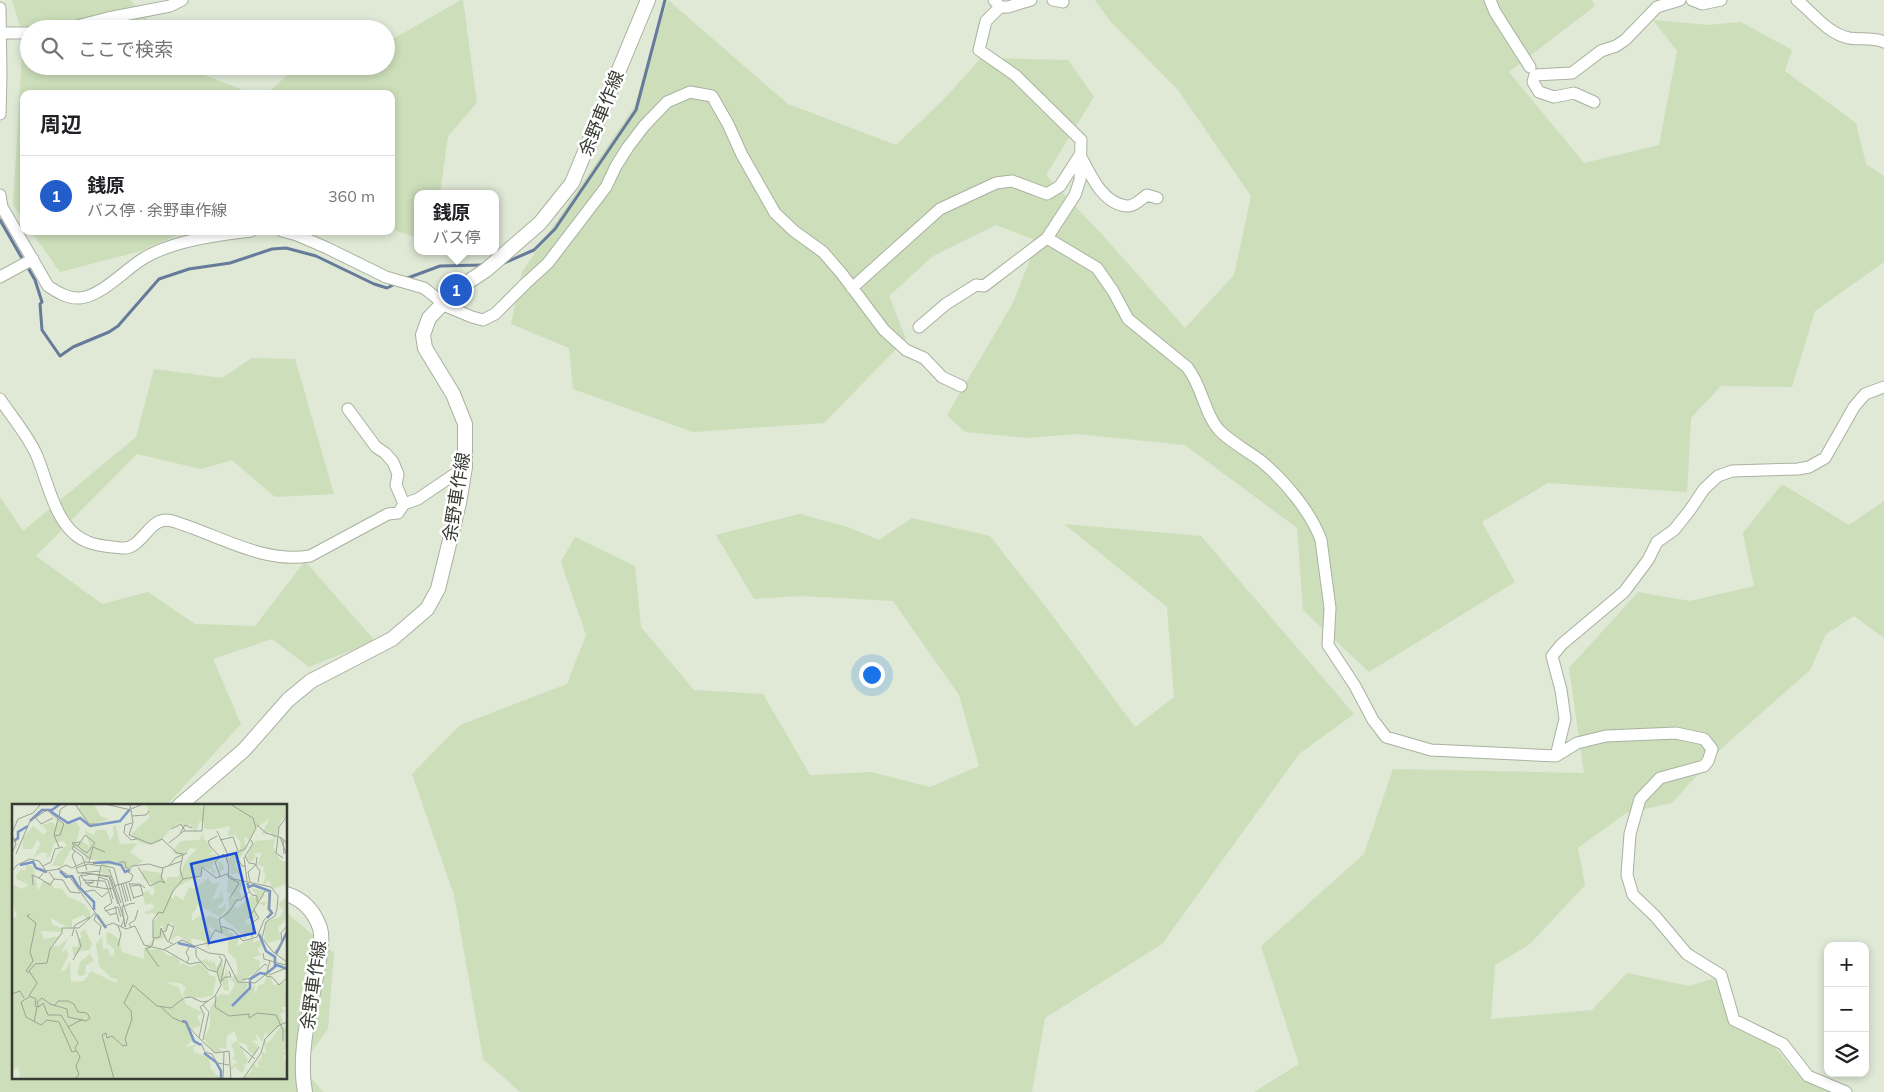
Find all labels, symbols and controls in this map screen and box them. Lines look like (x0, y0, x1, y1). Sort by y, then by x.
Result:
search box (20, 20, 395, 75)
icon: search (38, 34, 66, 62)
text: ここで検索 (78, 37, 173, 61)
street label: 余野車作線 (573, 67, 629, 159)
text: 周辺 (40, 111, 82, 137)
text: 銭原 (87, 173, 125, 197)
text: 1 (51, 186, 61, 206)
text: 360 m (328, 186, 375, 206)
popup (414, 190, 499, 255)
text: バス停 · 余野車作線 (87, 200, 227, 220)
text: 銭原 (432, 200, 471, 224)
text: バス停 (432, 227, 481, 247)
pin: 1 (440, 271, 472, 309)
street label: 余野車作線 (438, 451, 474, 543)
your location (859, 662, 885, 688)
inset map (12, 804, 288, 1080)
street label: 余野車作線 (295, 939, 331, 1031)
map controls (1824, 942, 1869, 1077)
button: + (1824, 942, 1869, 987)
button: − (1824, 987, 1869, 1032)
button: layers (1824, 1032, 1869, 1077)

